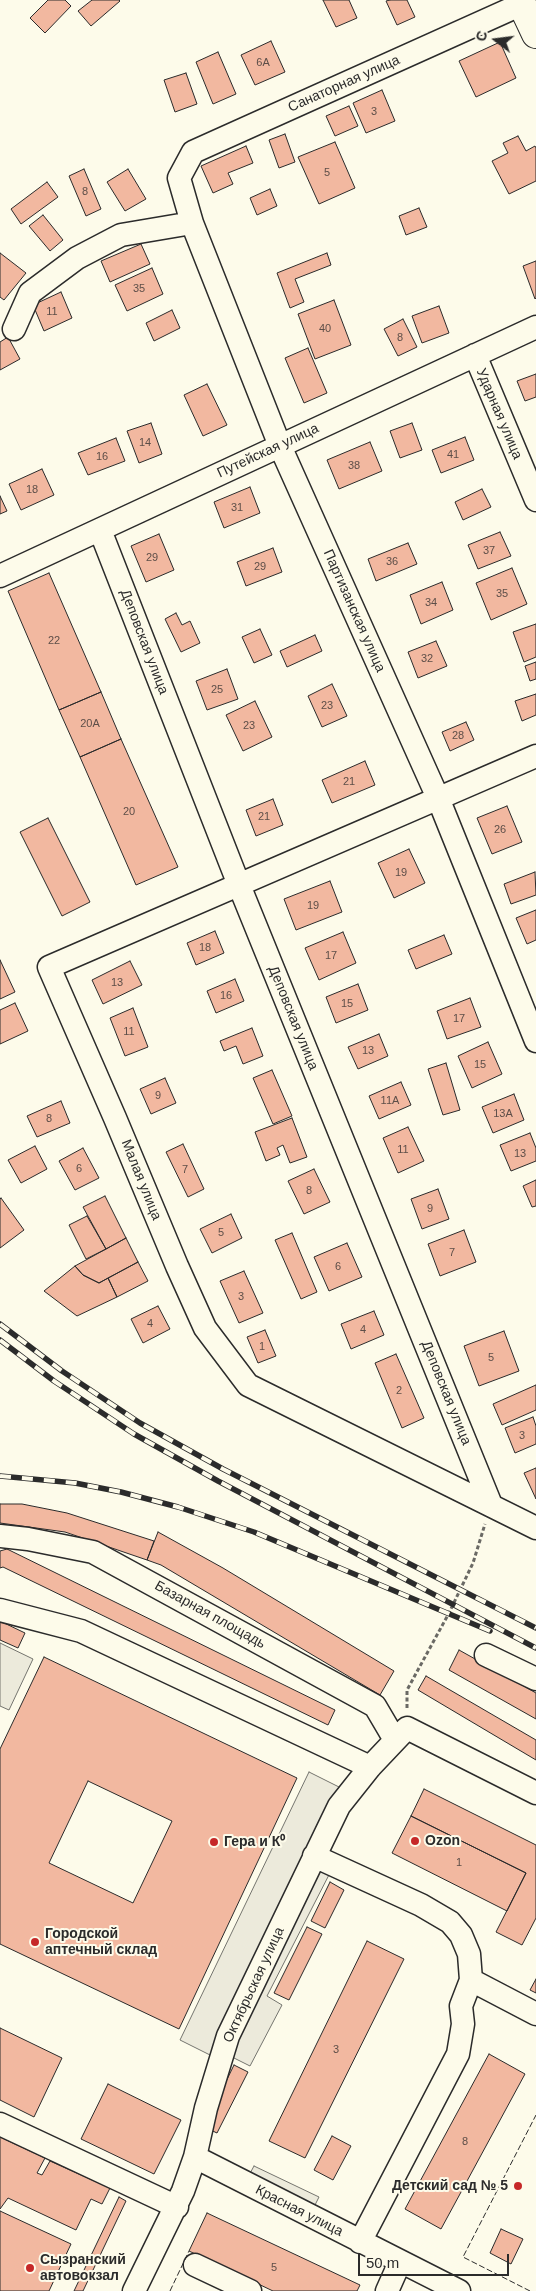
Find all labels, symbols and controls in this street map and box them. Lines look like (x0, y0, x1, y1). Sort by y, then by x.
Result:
north arrow (471, 15, 521, 65)
text: С (472, 29, 491, 43)
street label: Санаторная улица (286, 52, 402, 116)
house number: 6А (256, 56, 270, 70)
house number: 3 (371, 105, 377, 119)
house number: 5 (324, 166, 330, 180)
house number: 8 (82, 185, 88, 199)
house number: 35 (133, 282, 145, 296)
house number: 11 (46, 305, 58, 319)
house number: 40 (319, 322, 331, 336)
house number: 8 (397, 331, 403, 345)
street label: Ударная улица (472, 366, 526, 462)
street label: Путейская улица (215, 420, 321, 482)
house number: 14 (139, 436, 151, 450)
house number: 41 (447, 448, 459, 462)
house number: 16 (96, 450, 108, 464)
house number: 38 (348, 459, 360, 473)
house number: 18 (26, 483, 38, 497)
house number: 31 (231, 501, 243, 515)
house number: 37 (483, 544, 495, 558)
street label: Партизанская улица (319, 547, 389, 675)
house number: 29 (146, 551, 158, 565)
house number: 36 (386, 555, 398, 569)
house number: 29 (254, 560, 266, 574)
street label: Деповская улица (116, 587, 172, 697)
house number: 35 (496, 587, 508, 601)
house number: 34 (425, 596, 437, 610)
house number: 22 (48, 634, 60, 648)
house number: 32 (421, 652, 433, 666)
house number: 25 (211, 683, 223, 697)
house number: 23 (321, 699, 333, 713)
house number: 20А (80, 717, 100, 731)
house number: 23 (243, 719, 255, 733)
house number: 28 (452, 729, 464, 743)
house number: 21 (343, 775, 355, 789)
house number: 20 (123, 805, 135, 819)
house number: 21 (258, 810, 270, 824)
house number: 26 (494, 823, 506, 837)
house number: 19 (395, 866, 407, 880)
house number: 19 (307, 899, 319, 913)
house number: 18 (199, 941, 211, 955)
house number: 17 (325, 949, 337, 963)
street label: Деповская улица (264, 963, 322, 1073)
house number: 13 (111, 976, 123, 990)
house number: 16 (220, 989, 232, 1003)
house number: 15 (341, 997, 353, 1011)
house number: 17 (453, 1012, 465, 1026)
house number: 11 (123, 1025, 135, 1039)
house number: 13 (362, 1044, 374, 1058)
house number: 15 (474, 1058, 486, 1072)
house number: 9 (155, 1089, 161, 1103)
house number: 11А (381, 1094, 399, 1108)
house number: 13А (493, 1107, 513, 1121)
house number: 8 (46, 1112, 52, 1126)
street label: Малая улица (117, 1137, 165, 1223)
house number: 11 (397, 1143, 409, 1157)
house number: 13 (514, 1147, 526, 1161)
house number: 6 (76, 1162, 82, 1176)
house number: 7 (182, 1163, 188, 1177)
house number: 8 (306, 1184, 312, 1198)
house number: 9 (427, 1202, 433, 1216)
house number: 5 (218, 1226, 224, 1240)
house number: 7 (449, 1246, 455, 1260)
house number: 6 (335, 1260, 341, 1274)
house number: 3 (238, 1290, 244, 1304)
house number: 4 (147, 1317, 153, 1331)
house number: 4 (360, 1323, 366, 1337)
street label: Деповская улица (417, 1338, 475, 1448)
house number: 1 (259, 1340, 265, 1354)
house number: 5 (488, 1351, 494, 1365)
house number: 2 (396, 1384, 402, 1398)
house number: 3 (519, 1429, 525, 1443)
street label: Базарная площадь (152, 1578, 268, 1652)
place label: Ozon (425, 1833, 460, 1849)
place label: Гера и К⁰ (224, 1834, 285, 1850)
marker: Ozon (409, 1835, 421, 1847)
marker: Гера и К⁰ (208, 1836, 220, 1848)
house number: 1 (456, 1856, 462, 1870)
street label: Октябрьская улица (220, 1925, 288, 2045)
place label: Городской аптечный склад (45, 1926, 157, 1958)
marker: Городской аптечный склад (29, 1936, 41, 1948)
house number: 3 (333, 2043, 339, 2057)
house number: 8 (462, 2135, 468, 2149)
place label: Детский сад № 5 (392, 2178, 508, 2194)
marker: Детский сад № 5 (512, 2180, 524, 2192)
street label: Красная улица (252, 2182, 346, 2240)
scale bar (361, 2244, 512, 2276)
place label: Сызранский автовокзал (40, 2252, 126, 2284)
text: 50 m (366, 2254, 399, 2271)
house number: 5 (271, 2261, 277, 2275)
marker: Сызранский автовокзал (24, 2262, 36, 2274)

